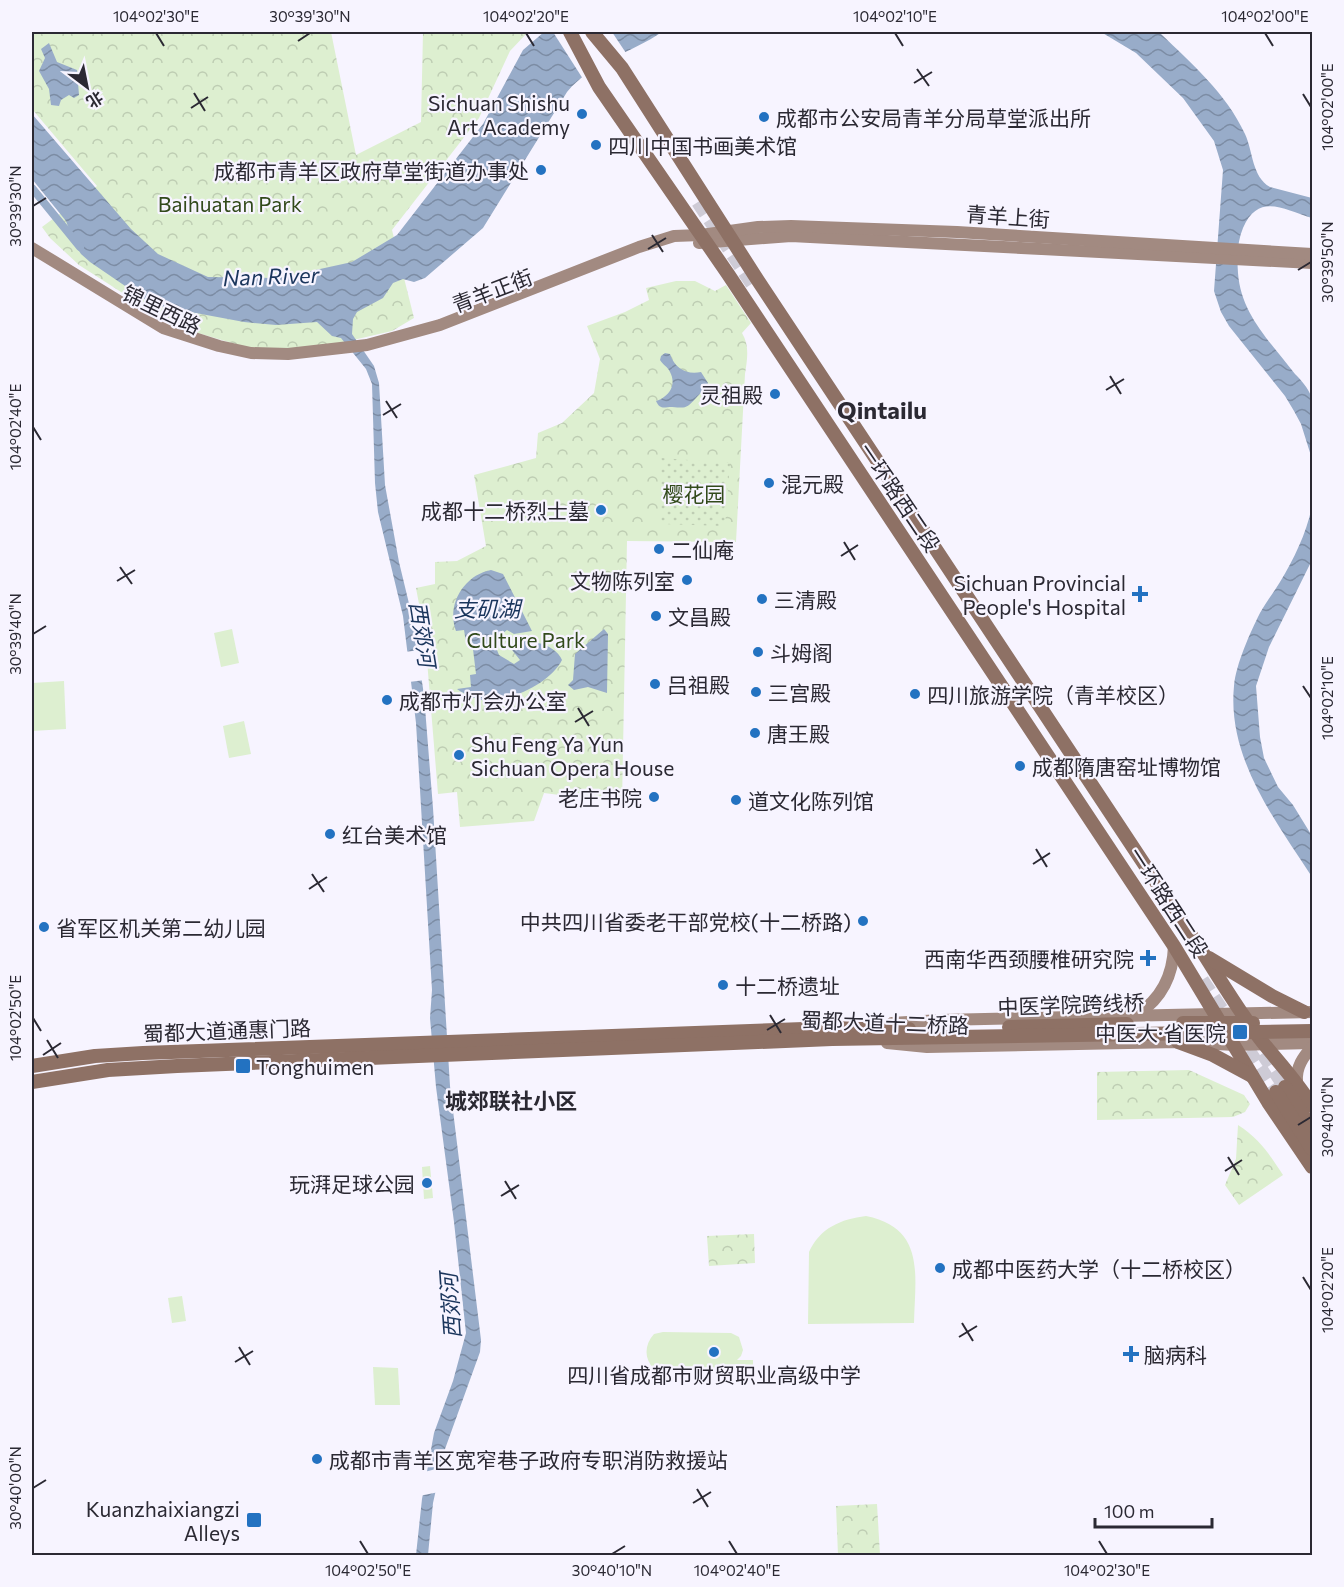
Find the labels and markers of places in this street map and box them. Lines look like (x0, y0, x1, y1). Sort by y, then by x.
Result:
place label: Sichuan Shishu Art Academy (428, 90, 570, 139)
place label: 成都市公安局青羊分局草堂派出所 (776, 105, 1091, 130)
marker: Sichuan Shishu Art Academy (575, 107, 589, 121)
marker: 成都市公安局青羊分局草堂派出所 (757, 110, 771, 124)
place label: 四川中国书画美术馆 (608, 133, 797, 158)
marker: 四川中国书画美术馆 (589, 138, 603, 152)
place label: 成都市青羊区政府草堂街道办事处 (214, 158, 529, 183)
marker: 成都市青羊区政府草堂街道办事处 (534, 163, 548, 177)
place label: 灵祖殿 (700, 382, 763, 407)
marker: 灵祖殿 (768, 387, 782, 401)
place label: 混元殿 (781, 471, 844, 496)
marker: 混元殿 (762, 476, 776, 490)
place label: 成都十二桥烈士墓 (421, 498, 589, 523)
marker: 成都十二桥烈士墓 (594, 503, 608, 517)
place label: 二仙庵 (671, 537, 734, 562)
marker: 二仙庵 (652, 542, 666, 556)
place label: 文物陈列室 (570, 568, 675, 593)
place label: Sichuan Provincial People's Hospital (953, 570, 1126, 619)
marker: 文物陈列室 (680, 573, 694, 587)
marker: Sichuan Provincial People's Hospital (1131, 585, 1149, 603)
place label: 三清殿 (774, 587, 837, 612)
marker: 三清殿 (755, 592, 769, 606)
place label: 文昌殿 (668, 604, 731, 629)
marker: 文昌殿 (649, 609, 663, 623)
place label: 斗姆阁 (770, 640, 833, 665)
marker: 斗姆阁 (751, 645, 765, 659)
place label: 吕祖殿 (667, 672, 730, 697)
marker: 吕祖殿 (648, 677, 662, 691)
place label: 三宫殿 (768, 680, 831, 705)
place label: 四川旅游学院（青羊校区） (927, 682, 1179, 707)
marker: 三宫殿 (749, 685, 763, 699)
marker: 四川旅游学院（青羊校区） (908, 687, 922, 701)
place label: 成都市灯会办公室 (399, 688, 567, 713)
marker: 成都市灯会办公室 (380, 693, 394, 707)
place label: 唐王殿 (767, 721, 830, 746)
marker: 唐王殿 (748, 726, 762, 740)
place label: Shu Feng Ya Yun Sichuan Opera House (471, 731, 674, 780)
marker: Shu Feng Ya Yun Sichuan Opera House (452, 748, 466, 762)
place label: 成都隋唐窑址博物馆 (1032, 754, 1221, 779)
marker: 成都隋唐窑址博物馆 (1013, 759, 1027, 773)
place label: 老庄书院 (558, 785, 642, 810)
place label: 道文化陈列馆 (748, 788, 874, 813)
marker: 老庄书院 (647, 790, 661, 804)
marker: 道文化陈列馆 (729, 793, 743, 807)
place label: 红台美术馆 (342, 822, 447, 847)
marker: 红台美术馆 (323, 827, 337, 841)
place label: 中共四川省委老干部党校(十二桥路) (520, 909, 851, 934)
marker: 中共四川省委老干部党校(十二桥路) (856, 914, 870, 928)
place label: 省军区机关第二幼儿园 (56, 915, 266, 940)
marker: 省军区机关第二幼儿园 (37, 920, 51, 934)
place label: 西南华西颈腰椎研究院 (924, 946, 1134, 971)
marker: 西南华西颈腰椎研究院 (1139, 949, 1157, 967)
place label: 十二桥遗址 (735, 973, 840, 998)
marker: 十二桥遗址 (716, 978, 730, 992)
place label: 中医大·省医院 (1095, 1020, 1226, 1045)
marker: 中医大·省医院 (1231, 1023, 1249, 1041)
place label: Tonghuimen (256, 1054, 374, 1079)
marker: Tonghuimen (234, 1057, 252, 1075)
place label: 玩湃足球公园 (289, 1171, 415, 1196)
marker: 玩湃足球公园 (420, 1176, 434, 1190)
place label: 成都中医药大学（十二桥校区） (952, 1256, 1246, 1281)
marker: 成都中医药大学（十二桥校区） (933, 1261, 947, 1275)
place label: 脑病科 (1144, 1342, 1207, 1367)
marker: 四川省成都市财贸职业高级中学 (707, 1345, 721, 1359)
marker: 脑病科 (1122, 1345, 1140, 1363)
place label: 四川省成都市财贸职业高级中学 (567, 1362, 861, 1387)
place label: 成都市青羊区宽窄巷子政府专职消防救援站 (329, 1447, 728, 1472)
marker: 成都市青羊区宽窄巷子政府专职消防救援站 (310, 1452, 324, 1466)
place label: Kuanzhaixiangzi Alleys (86, 1496, 240, 1545)
marker: Kuanzhaixiangzi Alleys (245, 1511, 263, 1529)

